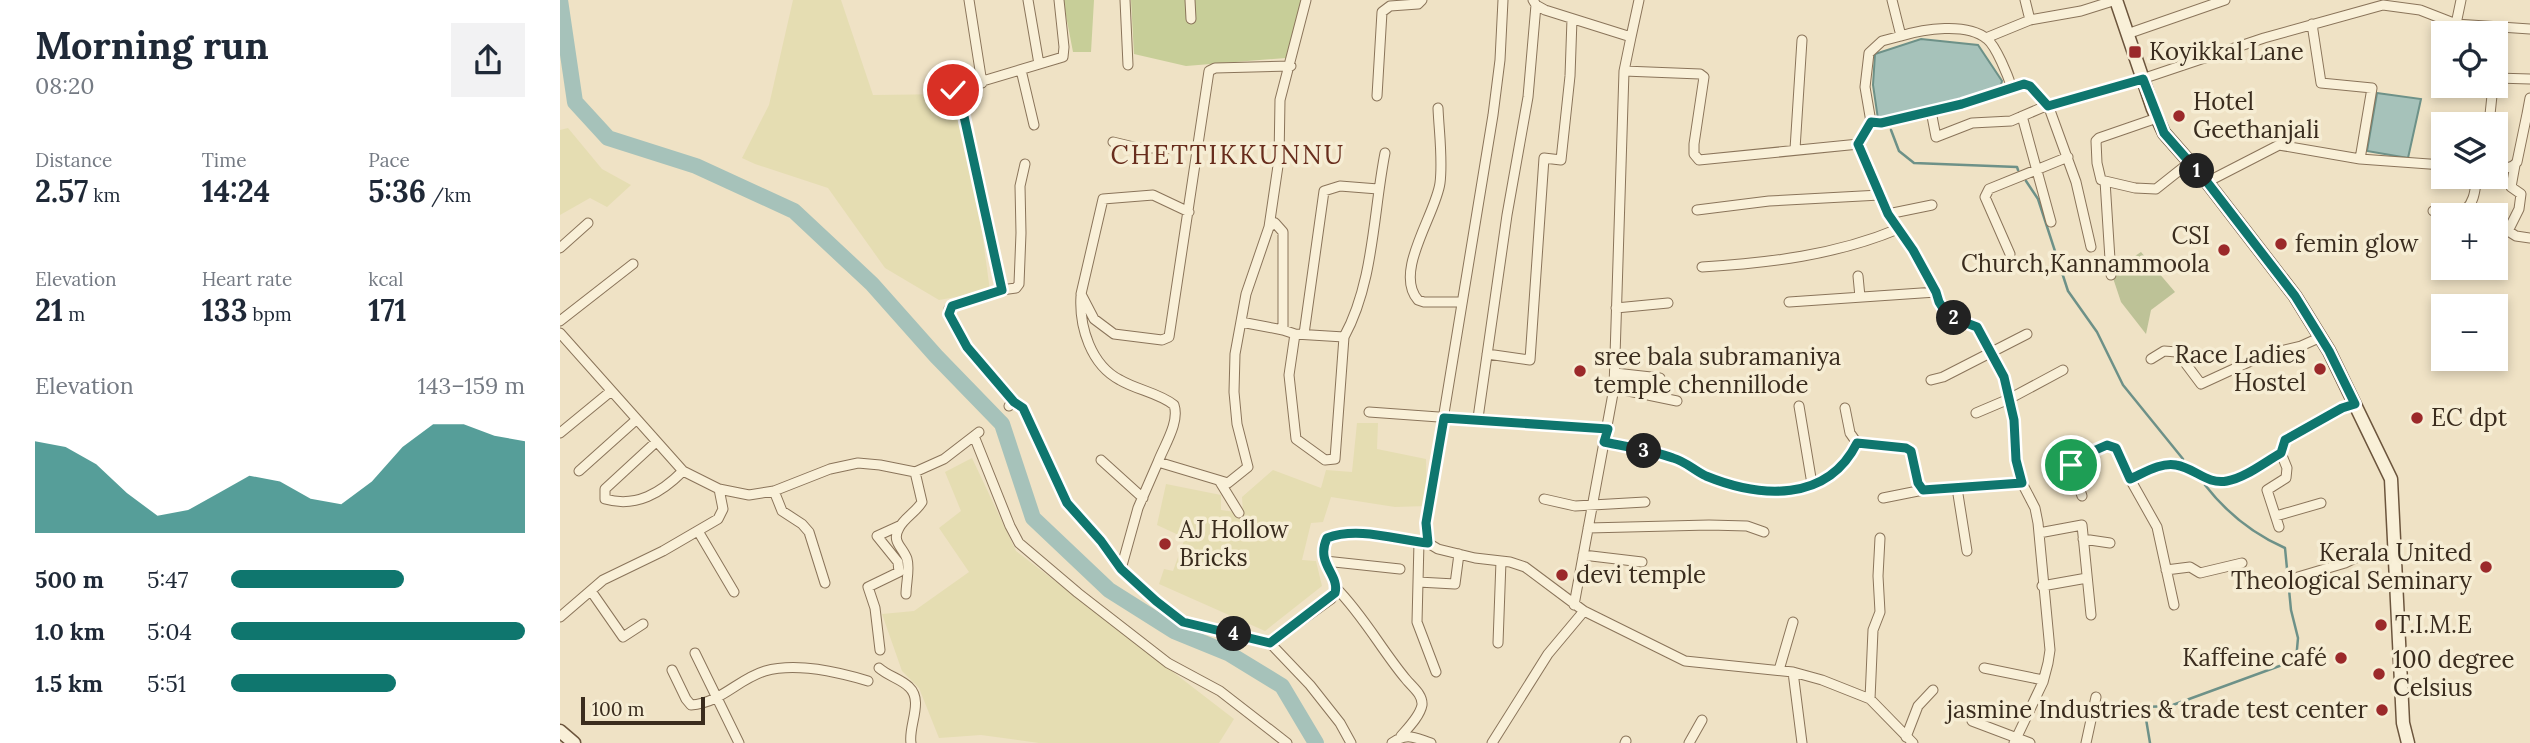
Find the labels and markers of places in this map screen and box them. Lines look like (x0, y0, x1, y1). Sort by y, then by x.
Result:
place label: Koyikkal Lane (2149, 36, 2304, 67)
marker: Koyikkal Lane (2127, 44, 2143, 60)
pin (923, 60, 983, 120)
place label: Hotel Geethanjali (2193, 86, 2319, 145)
marker: Hotel Geethanjali (2171, 108, 2187, 124)
pin: 1 (2180, 154, 2214, 188)
place label: CSI Church,Kannammoola (1961, 220, 2210, 279)
place label: femin glow (2295, 228, 2419, 259)
marker: femin glow (2273, 236, 2289, 252)
marker: CSI Church,Kannammoola (2216, 242, 2232, 258)
pin: 2 (1936, 300, 1972, 336)
place label: Race Ladies Hostel (2175, 339, 2306, 398)
place label: sree bala subramaniya temple chennillode (1594, 341, 1841, 400)
marker: Race Ladies Hostel (2312, 361, 2328, 377)
marker: sree bala subramaniya temple chennillode (1572, 363, 1588, 379)
place label: EC dpt (2431, 402, 2508, 433)
marker: EC dpt (2409, 410, 2425, 426)
pin: 3 (1626, 434, 1662, 468)
pin (2041, 435, 2101, 495)
place label: AJ Hollow Bricks (1178, 514, 1290, 573)
marker: AJ Hollow Bricks (1157, 536, 1173, 552)
place label: Kerala United Theological Seminary (2231, 537, 2472, 596)
place label: devi temple (1576, 559, 1706, 590)
marker: Kerala United Theological Seminary (2478, 559, 2494, 575)
marker: devi temple (1554, 567, 1570, 583)
place label: T.I.M.E (2395, 609, 2472, 640)
pin: 4 (1216, 616, 1252, 652)
marker: T.I.M.E (2373, 617, 2389, 633)
place label: Kaffeine café (2182, 642, 2327, 673)
place label: 100 degree Celsius (2393, 644, 2515, 703)
marker: Kaffeine café (2333, 650, 2349, 666)
marker: 100 degree Celsius (2371, 666, 2387, 682)
place label: jasmine Industries & trade test center (1944, 694, 2369, 725)
marker: jasmine Industries & trade test center (2374, 702, 2390, 718)

